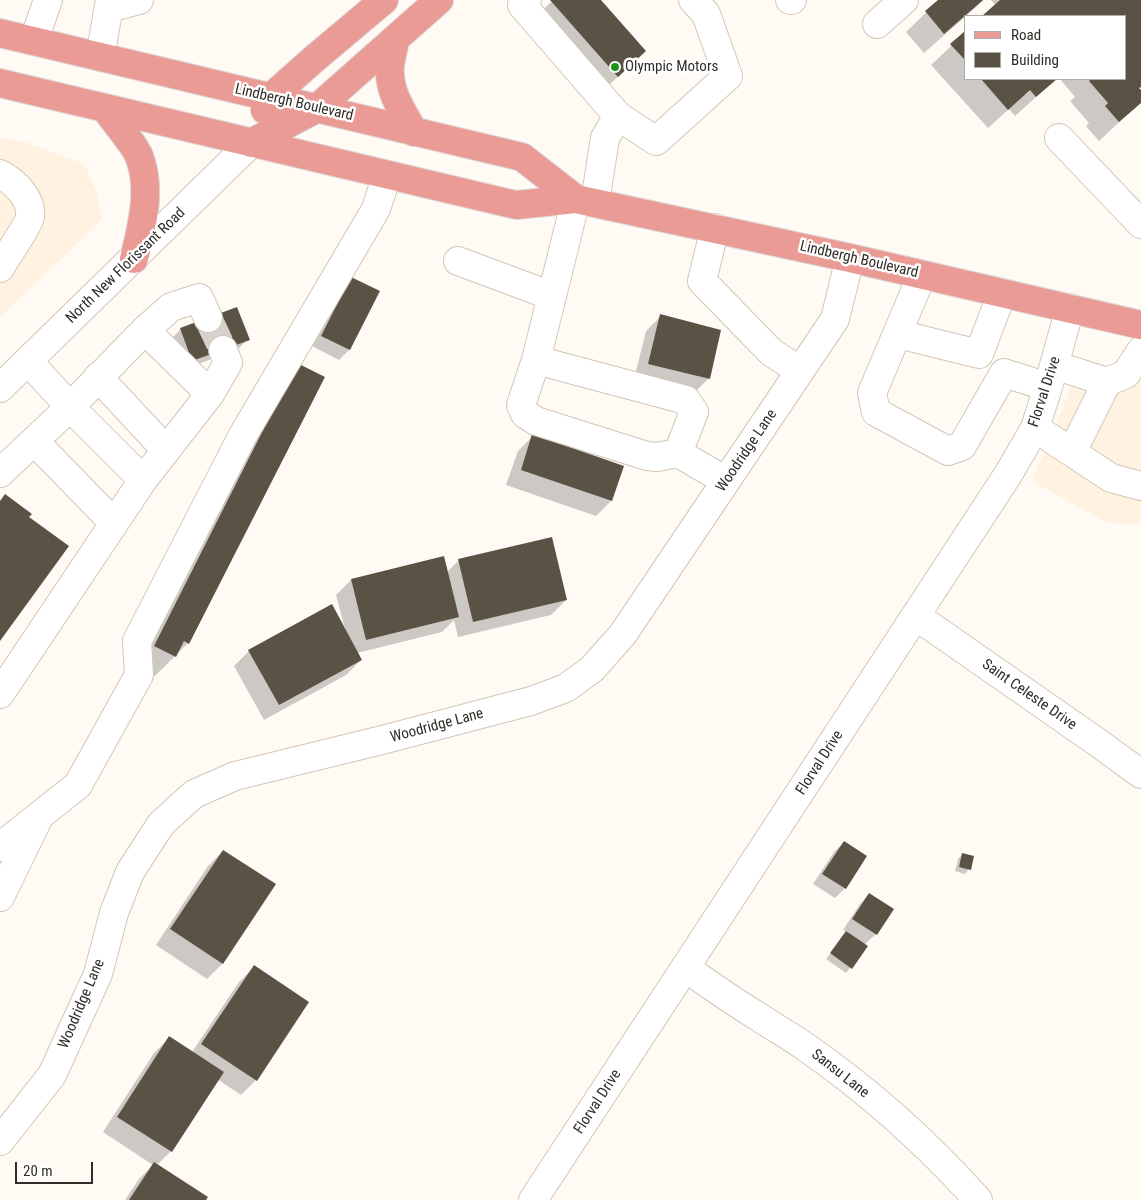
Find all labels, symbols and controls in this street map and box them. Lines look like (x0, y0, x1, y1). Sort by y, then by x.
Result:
legend (964, 15, 1126, 80)
text: Road (1011, 26, 1041, 44)
text: Building (1011, 51, 1059, 69)
place label: Olympic Motors (625, 58, 718, 76)
marker: Olympic Motors (609, 61, 621, 73)
street label: Lindbergh Boulevard (233, 81, 355, 125)
street label: North New Florissant Road (63, 204, 189, 328)
street label: Lindbergh Boulevard (798, 238, 920, 282)
street label: Florval Drive (1025, 354, 1065, 430)
street label: Woodridge Lane (713, 406, 781, 496)
street label: Saint Celeste Drive (978, 656, 1080, 734)
street label: Woodridge Lane (388, 705, 486, 747)
street label: Florval Drive (793, 727, 847, 799)
street label: Woodridge Lane (55, 956, 109, 1052)
street label: Sansu Lane (808, 1046, 872, 1102)
street label: Florval Drive (571, 1066, 625, 1138)
scale bar (18, 1152, 95, 1184)
text: 20 m (23, 1162, 53, 1180)

